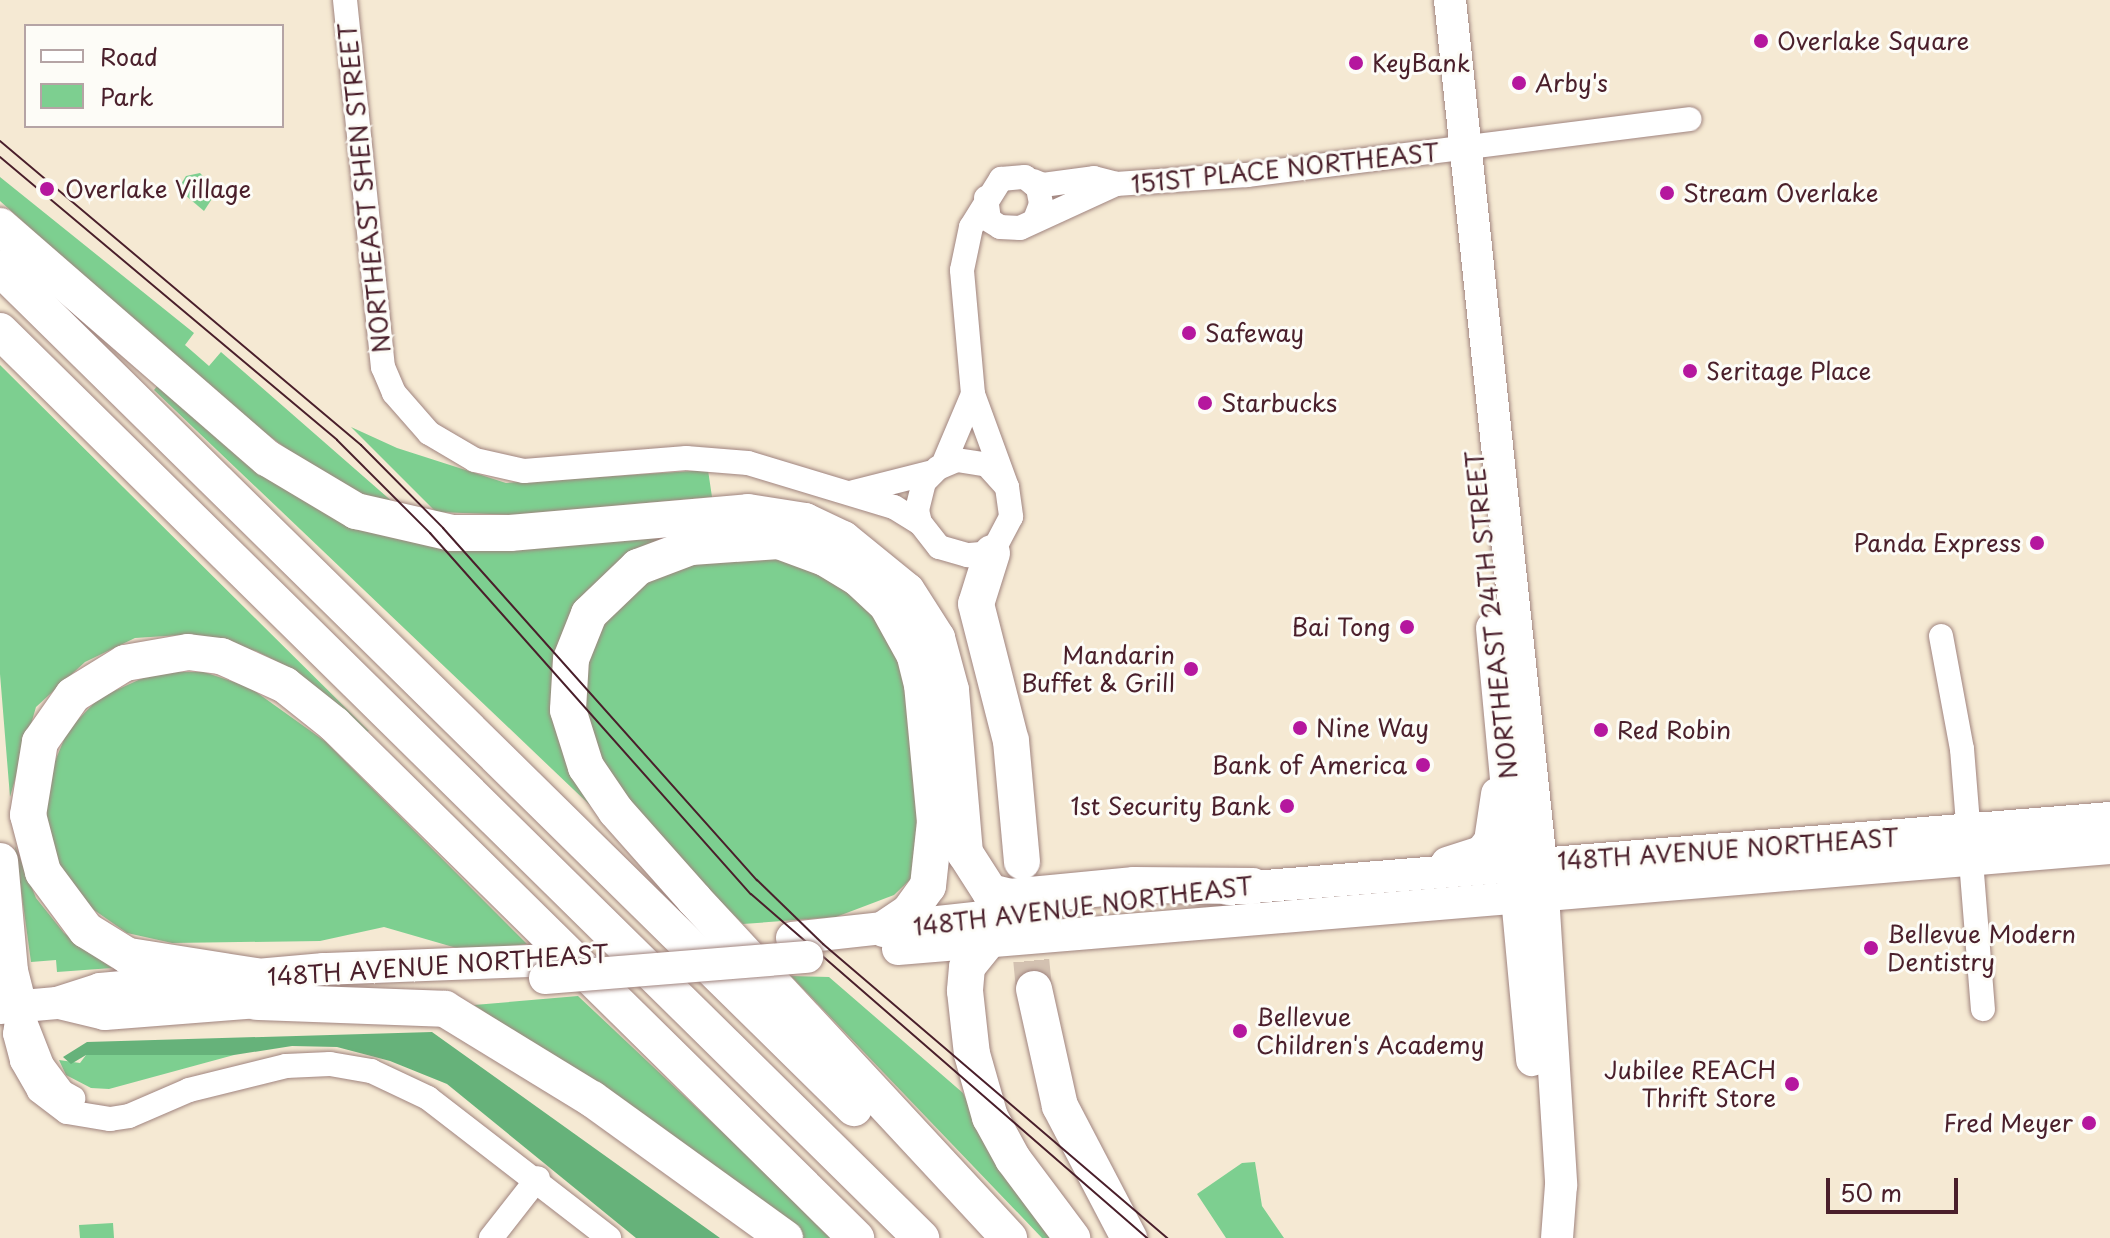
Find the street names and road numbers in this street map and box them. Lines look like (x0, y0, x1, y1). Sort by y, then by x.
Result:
street label: NORTHEAST SHEN STREET (332, 22, 396, 354)
street label: 151ST PLACE NORTHEAST (1128, 137, 1442, 199)
street label: NORTHEAST 24TH STREET (1459, 450, 1523, 780)
street label: 148TH AVENUE NORTHEAST (1556, 823, 1900, 875)
street label: 148TH AVENUE NORTHEAST (911, 871, 1255, 941)
street label: 148TH AVENUE NORTHEAST (266, 939, 610, 991)

